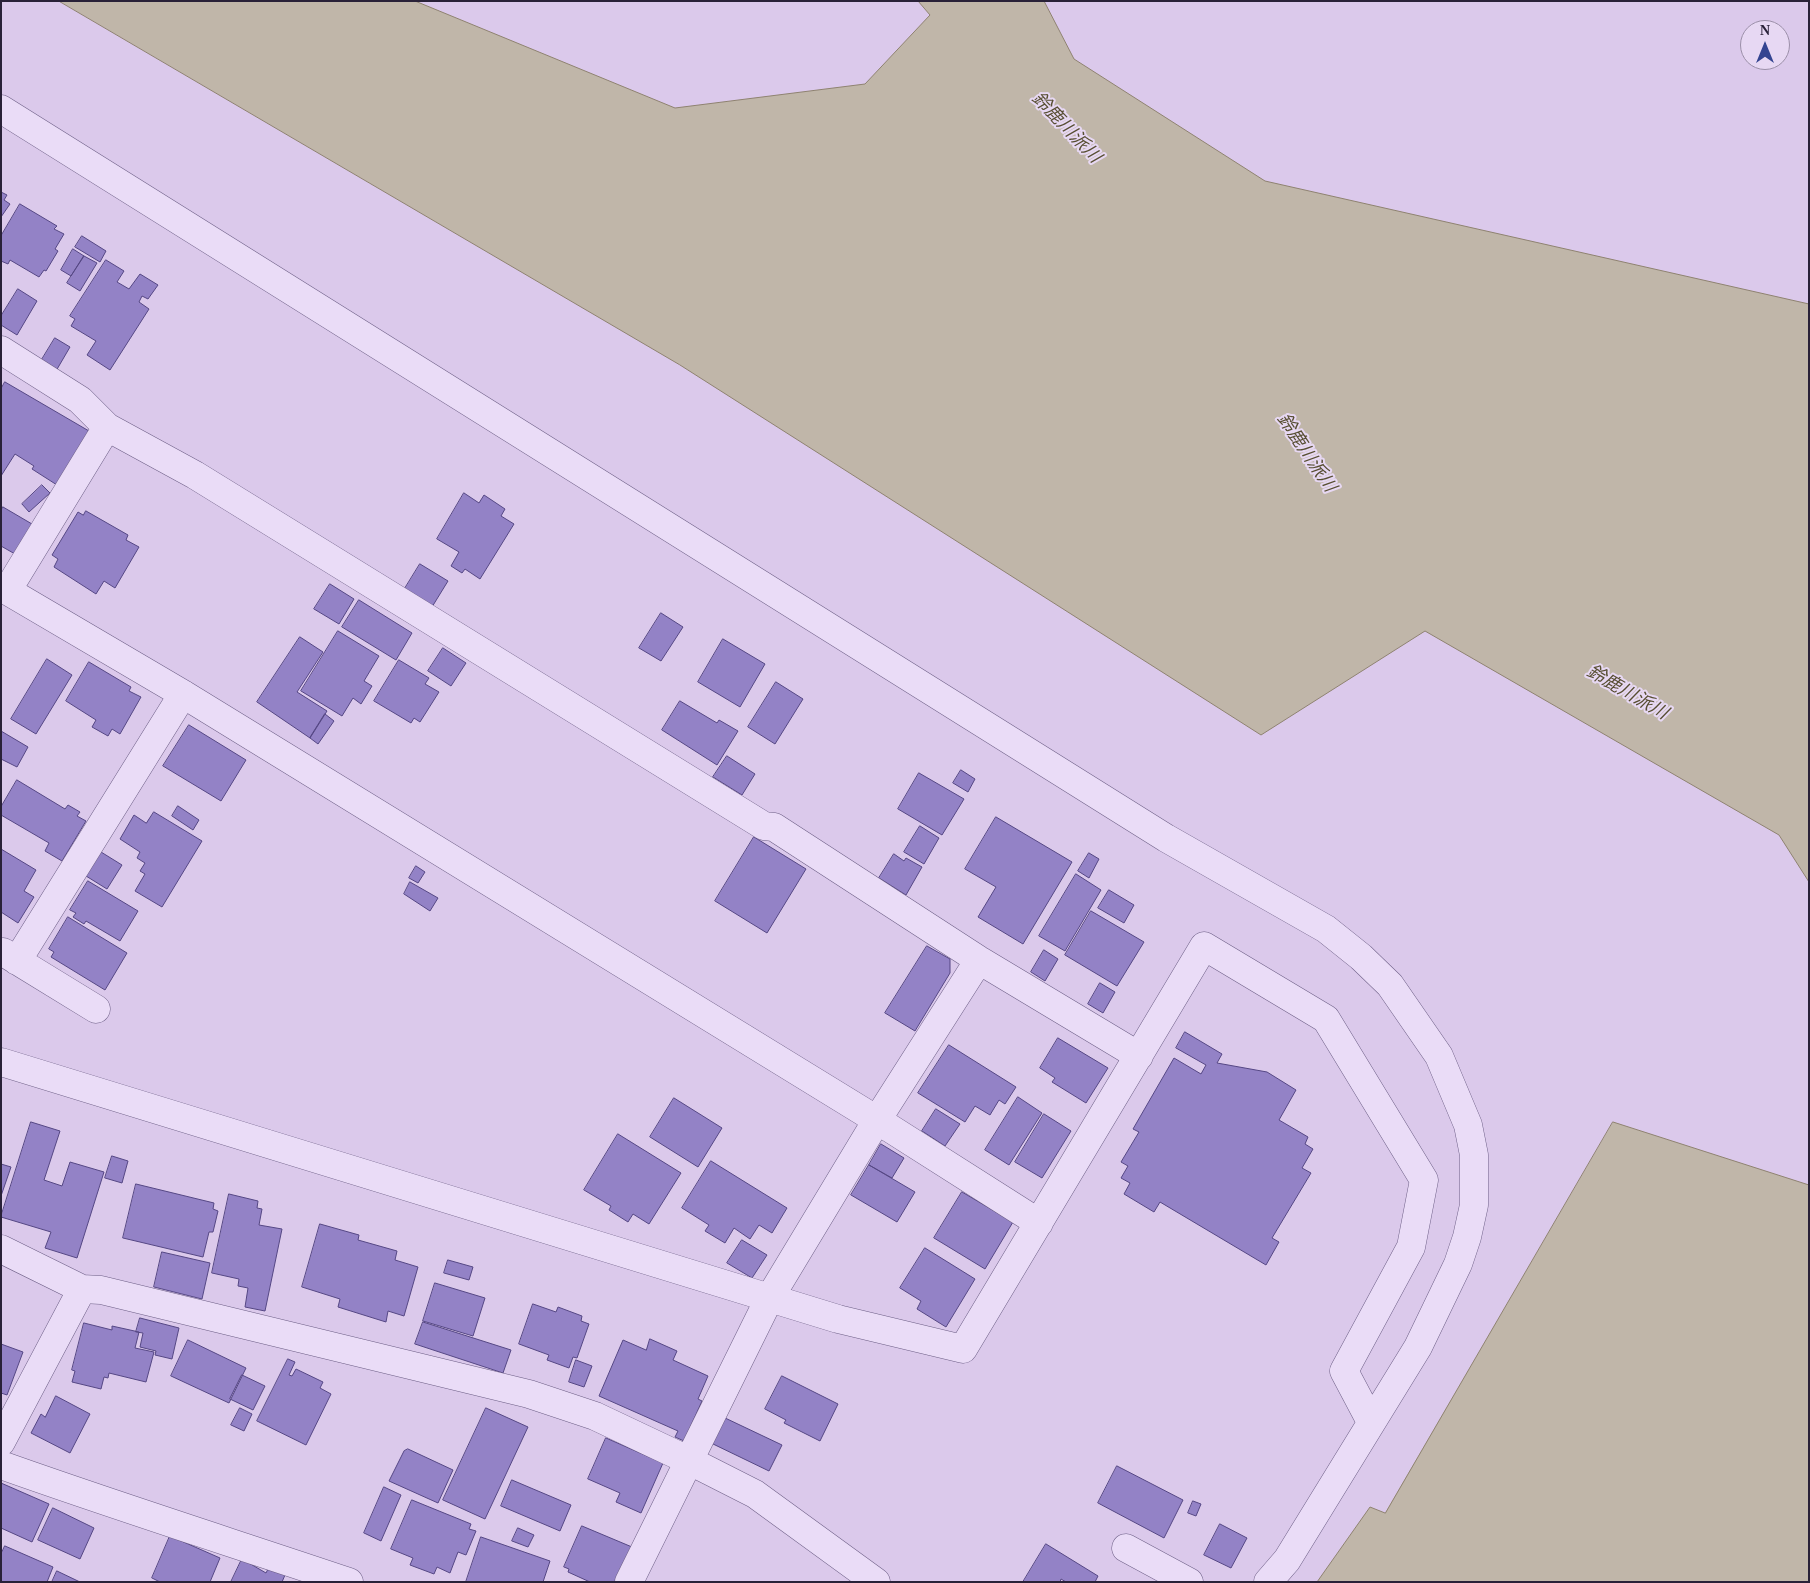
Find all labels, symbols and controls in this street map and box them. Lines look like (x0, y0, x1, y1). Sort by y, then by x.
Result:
north arrow (1740, 20, 1790, 70)
text: N (1760, 23, 1770, 38)
water label: 鈴鹿川派川 (1027, 88, 1105, 168)
water label: 鈴鹿川派川 (1272, 410, 1340, 496)
water label: 鈴鹿川派川 (1583, 661, 1671, 725)

